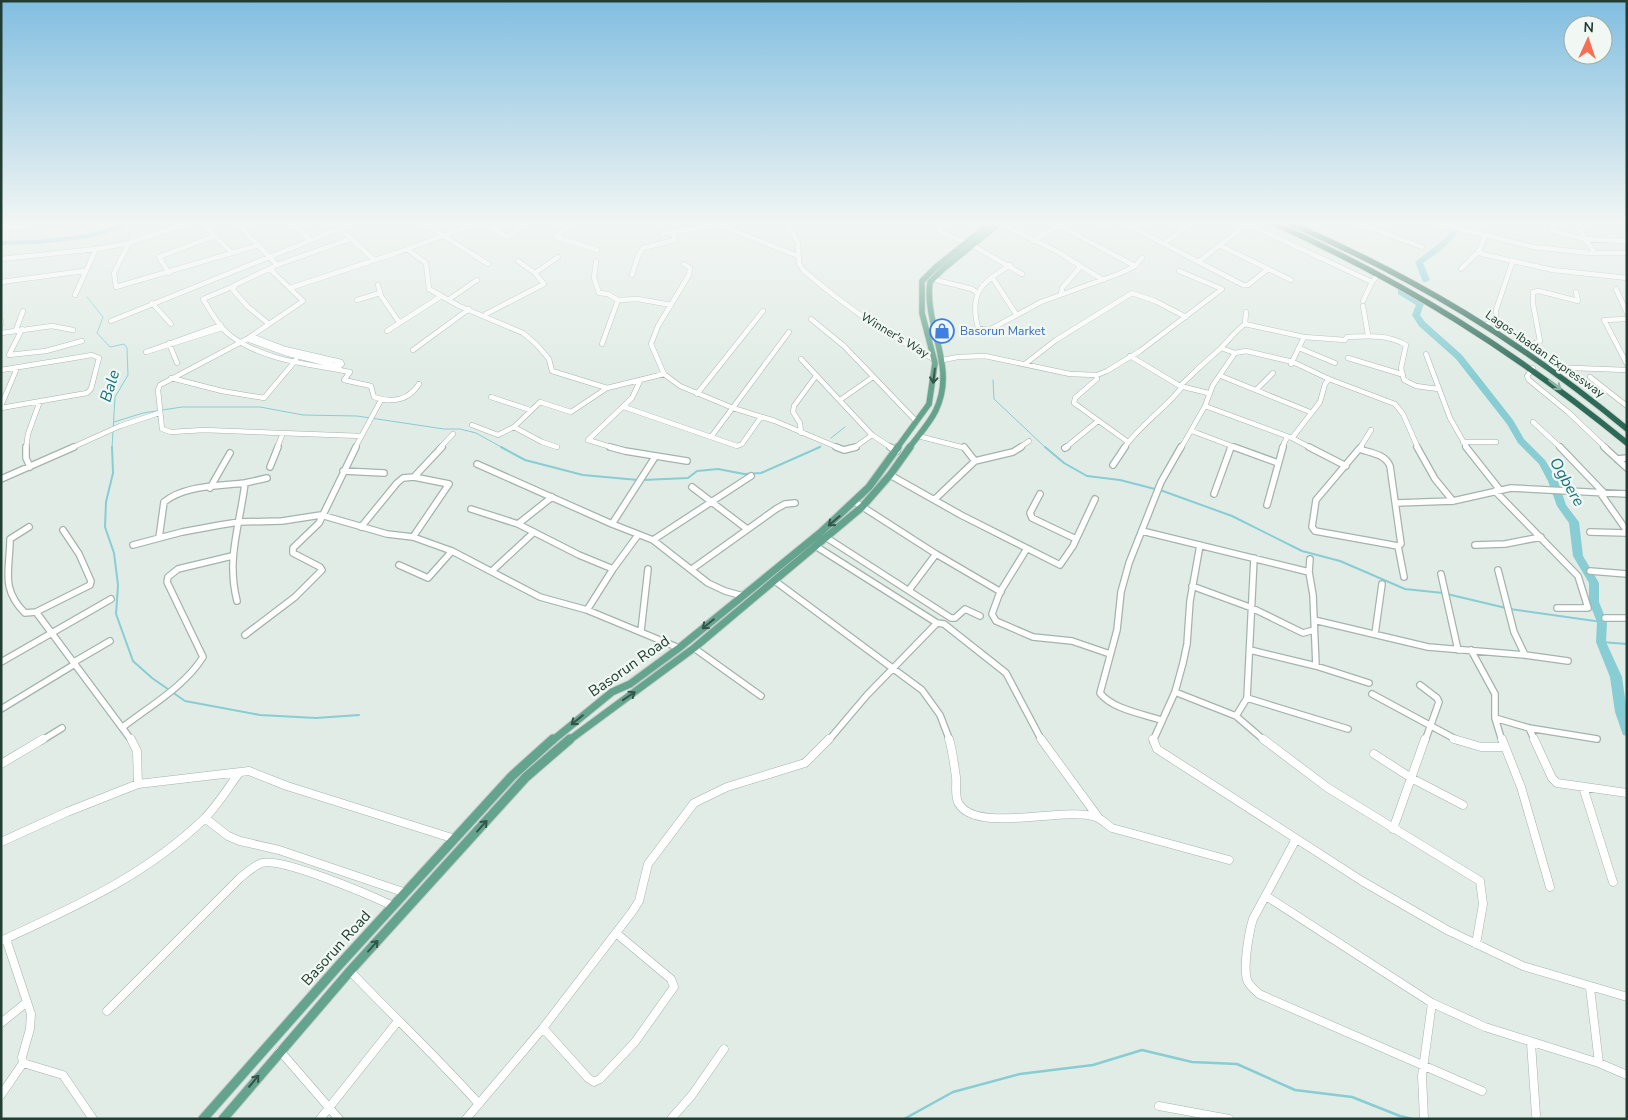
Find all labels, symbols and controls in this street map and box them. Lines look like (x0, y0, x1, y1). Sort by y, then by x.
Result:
north arrow (1563, 15, 1613, 65)
text: N (1583, 18, 1594, 37)
street label: Lagos-Ibadan Expressway (1482, 307, 1608, 402)
street label: Winner's Way (858, 308, 933, 362)
shop icon: Basorun Market (929, 318, 955, 344)
place label: Basorun Market (960, 323, 1046, 339)
water label: Bale (95, 367, 125, 405)
one-way arrow (929, 368, 939, 384)
one-way arrow (1548, 379, 1561, 390)
water label: Ogbere (1544, 453, 1590, 511)
one-way arrow (828, 515, 841, 526)
one-way arrow (702, 619, 715, 630)
street label: Basorun Road (584, 631, 674, 701)
one-way arrow (622, 691, 636, 701)
one-way arrow (571, 714, 584, 725)
one-way arrow (476, 819, 488, 832)
street label: Basorun Road (297, 906, 375, 990)
one-way arrow (367, 940, 379, 953)
one-way arrow (248, 1075, 260, 1088)

